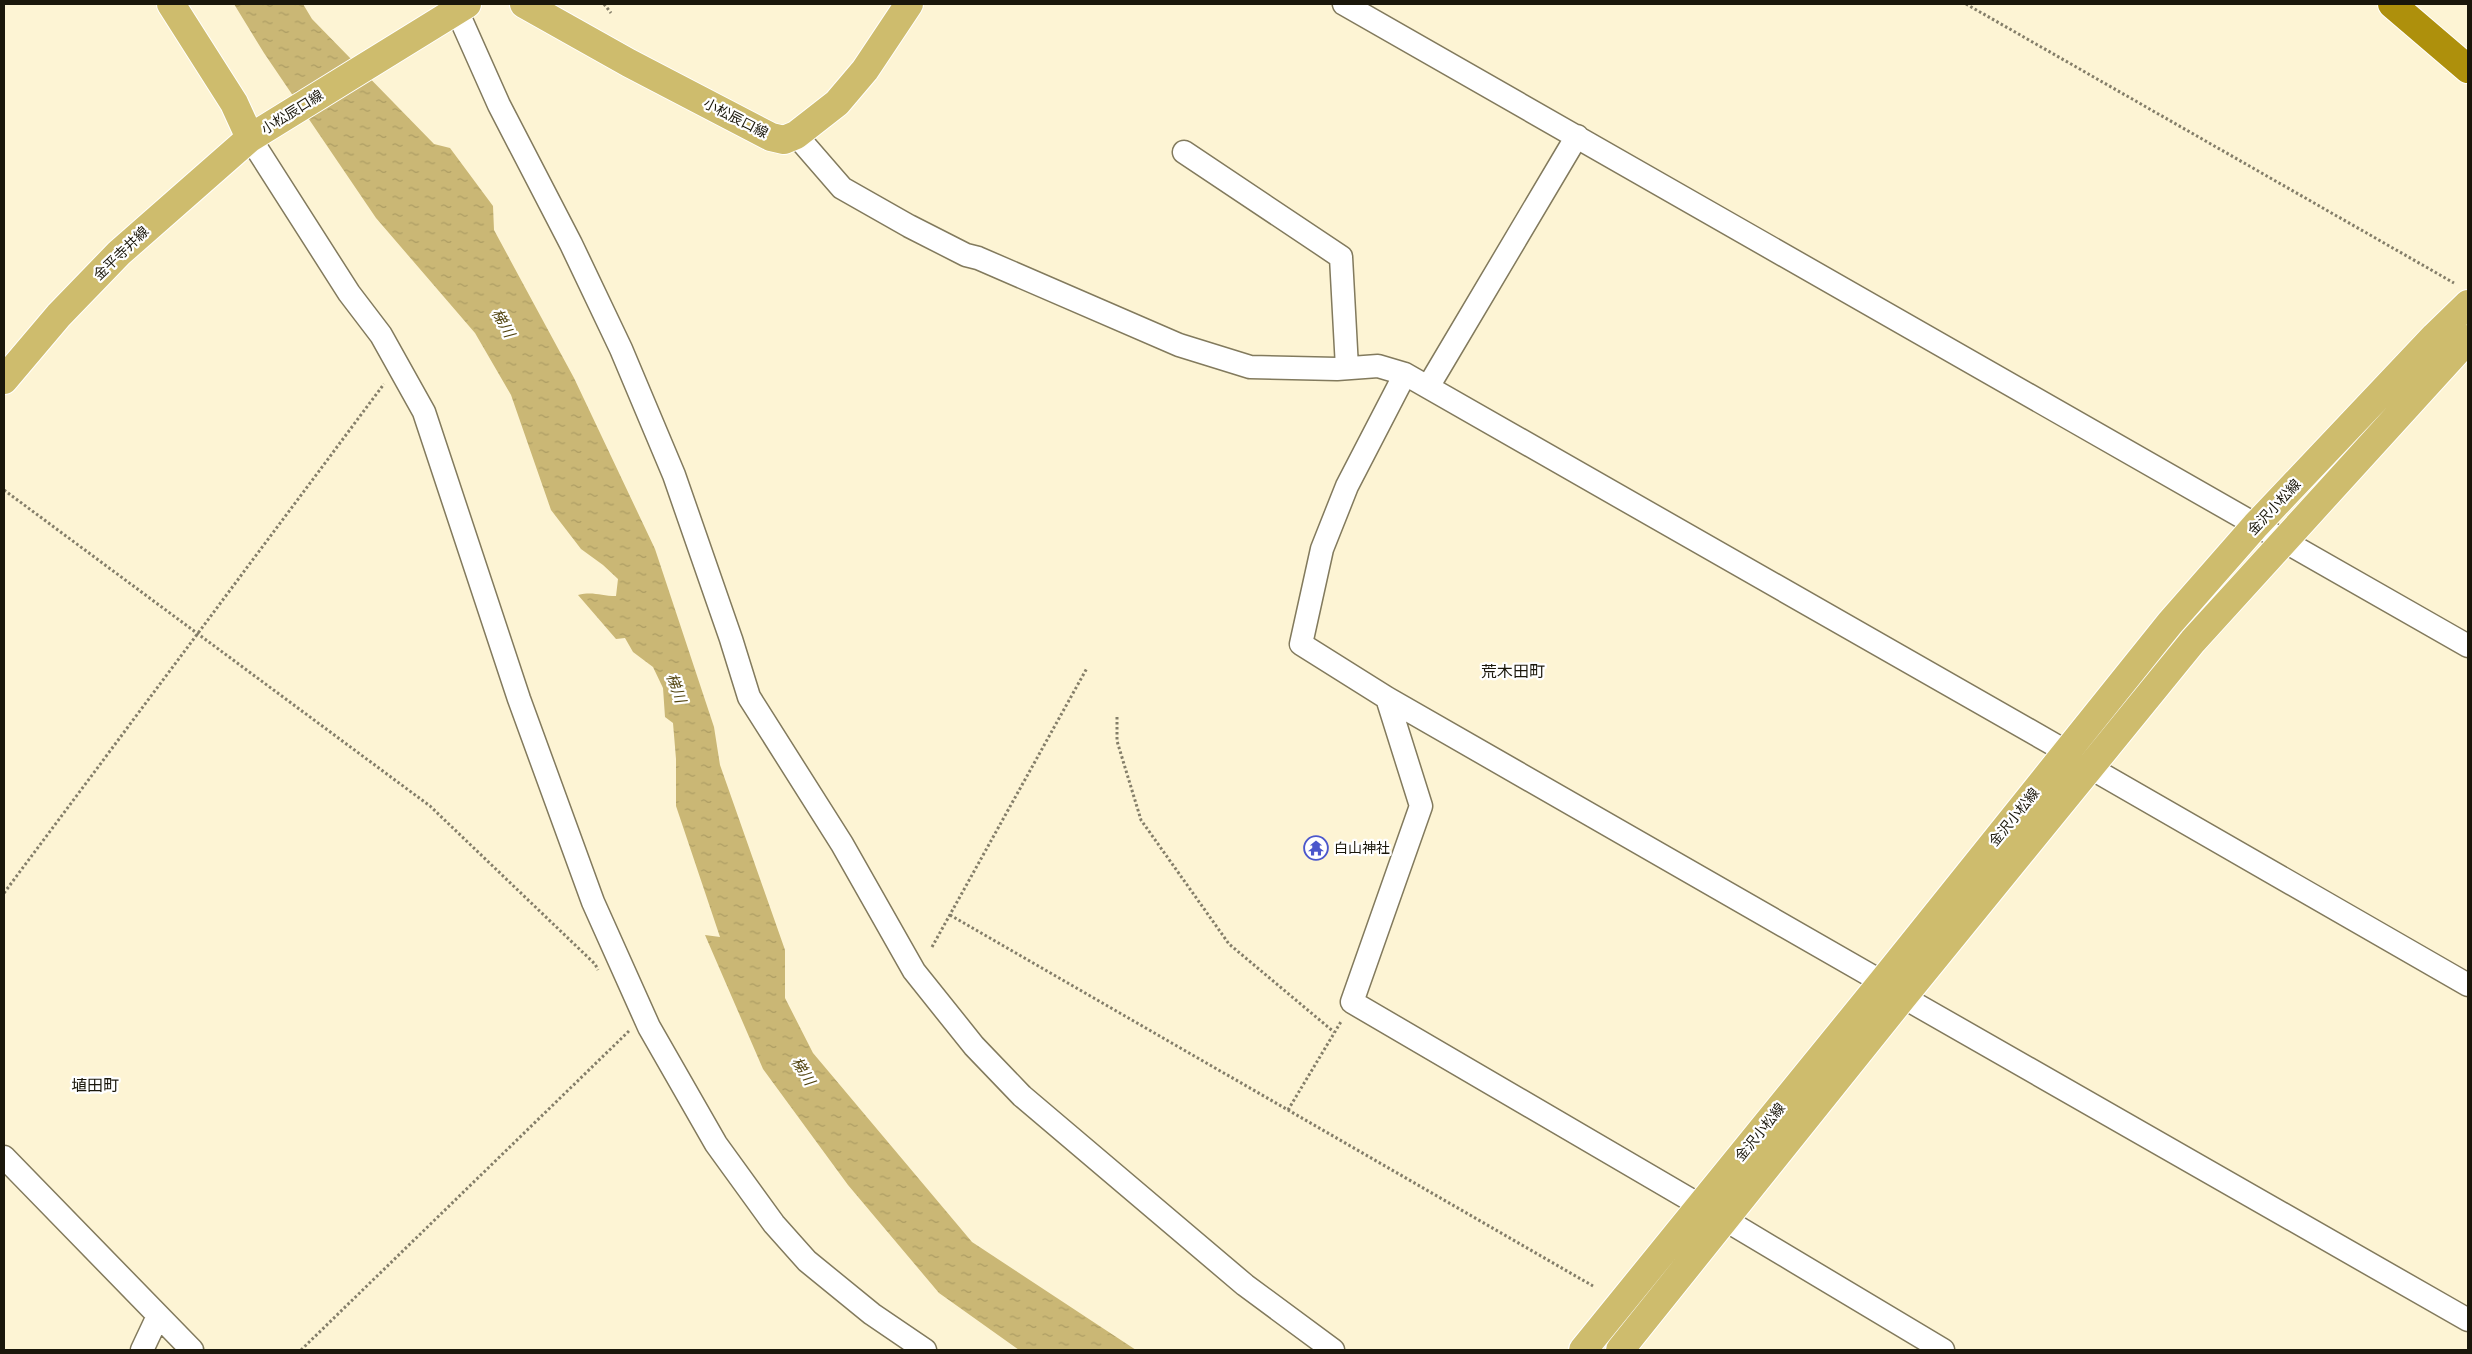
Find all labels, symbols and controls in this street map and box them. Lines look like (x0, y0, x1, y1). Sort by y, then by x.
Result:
street label: 小松辰口線 (258, 87, 326, 137)
street label: 小松辰口線 (701, 95, 771, 141)
street label: 金平寺井線 (90, 223, 152, 283)
water label: 梯川 (488, 306, 519, 342)
street label: 金沢小松線 (2244, 476, 2304, 538)
district label: 荒木田町 (1481, 662, 1545, 681)
water label: 梯川 (662, 671, 690, 707)
street label: 金沢小松線 (1986, 785, 2042, 849)
temple icon: 白山神社 (1303, 835, 1329, 861)
place label: 白山神社 (1334, 840, 1390, 856)
water label: 梯川 (787, 1054, 820, 1090)
district label: 埴田町 (71, 1076, 119, 1095)
street label: 金沢小松線 (1732, 1100, 1788, 1164)

